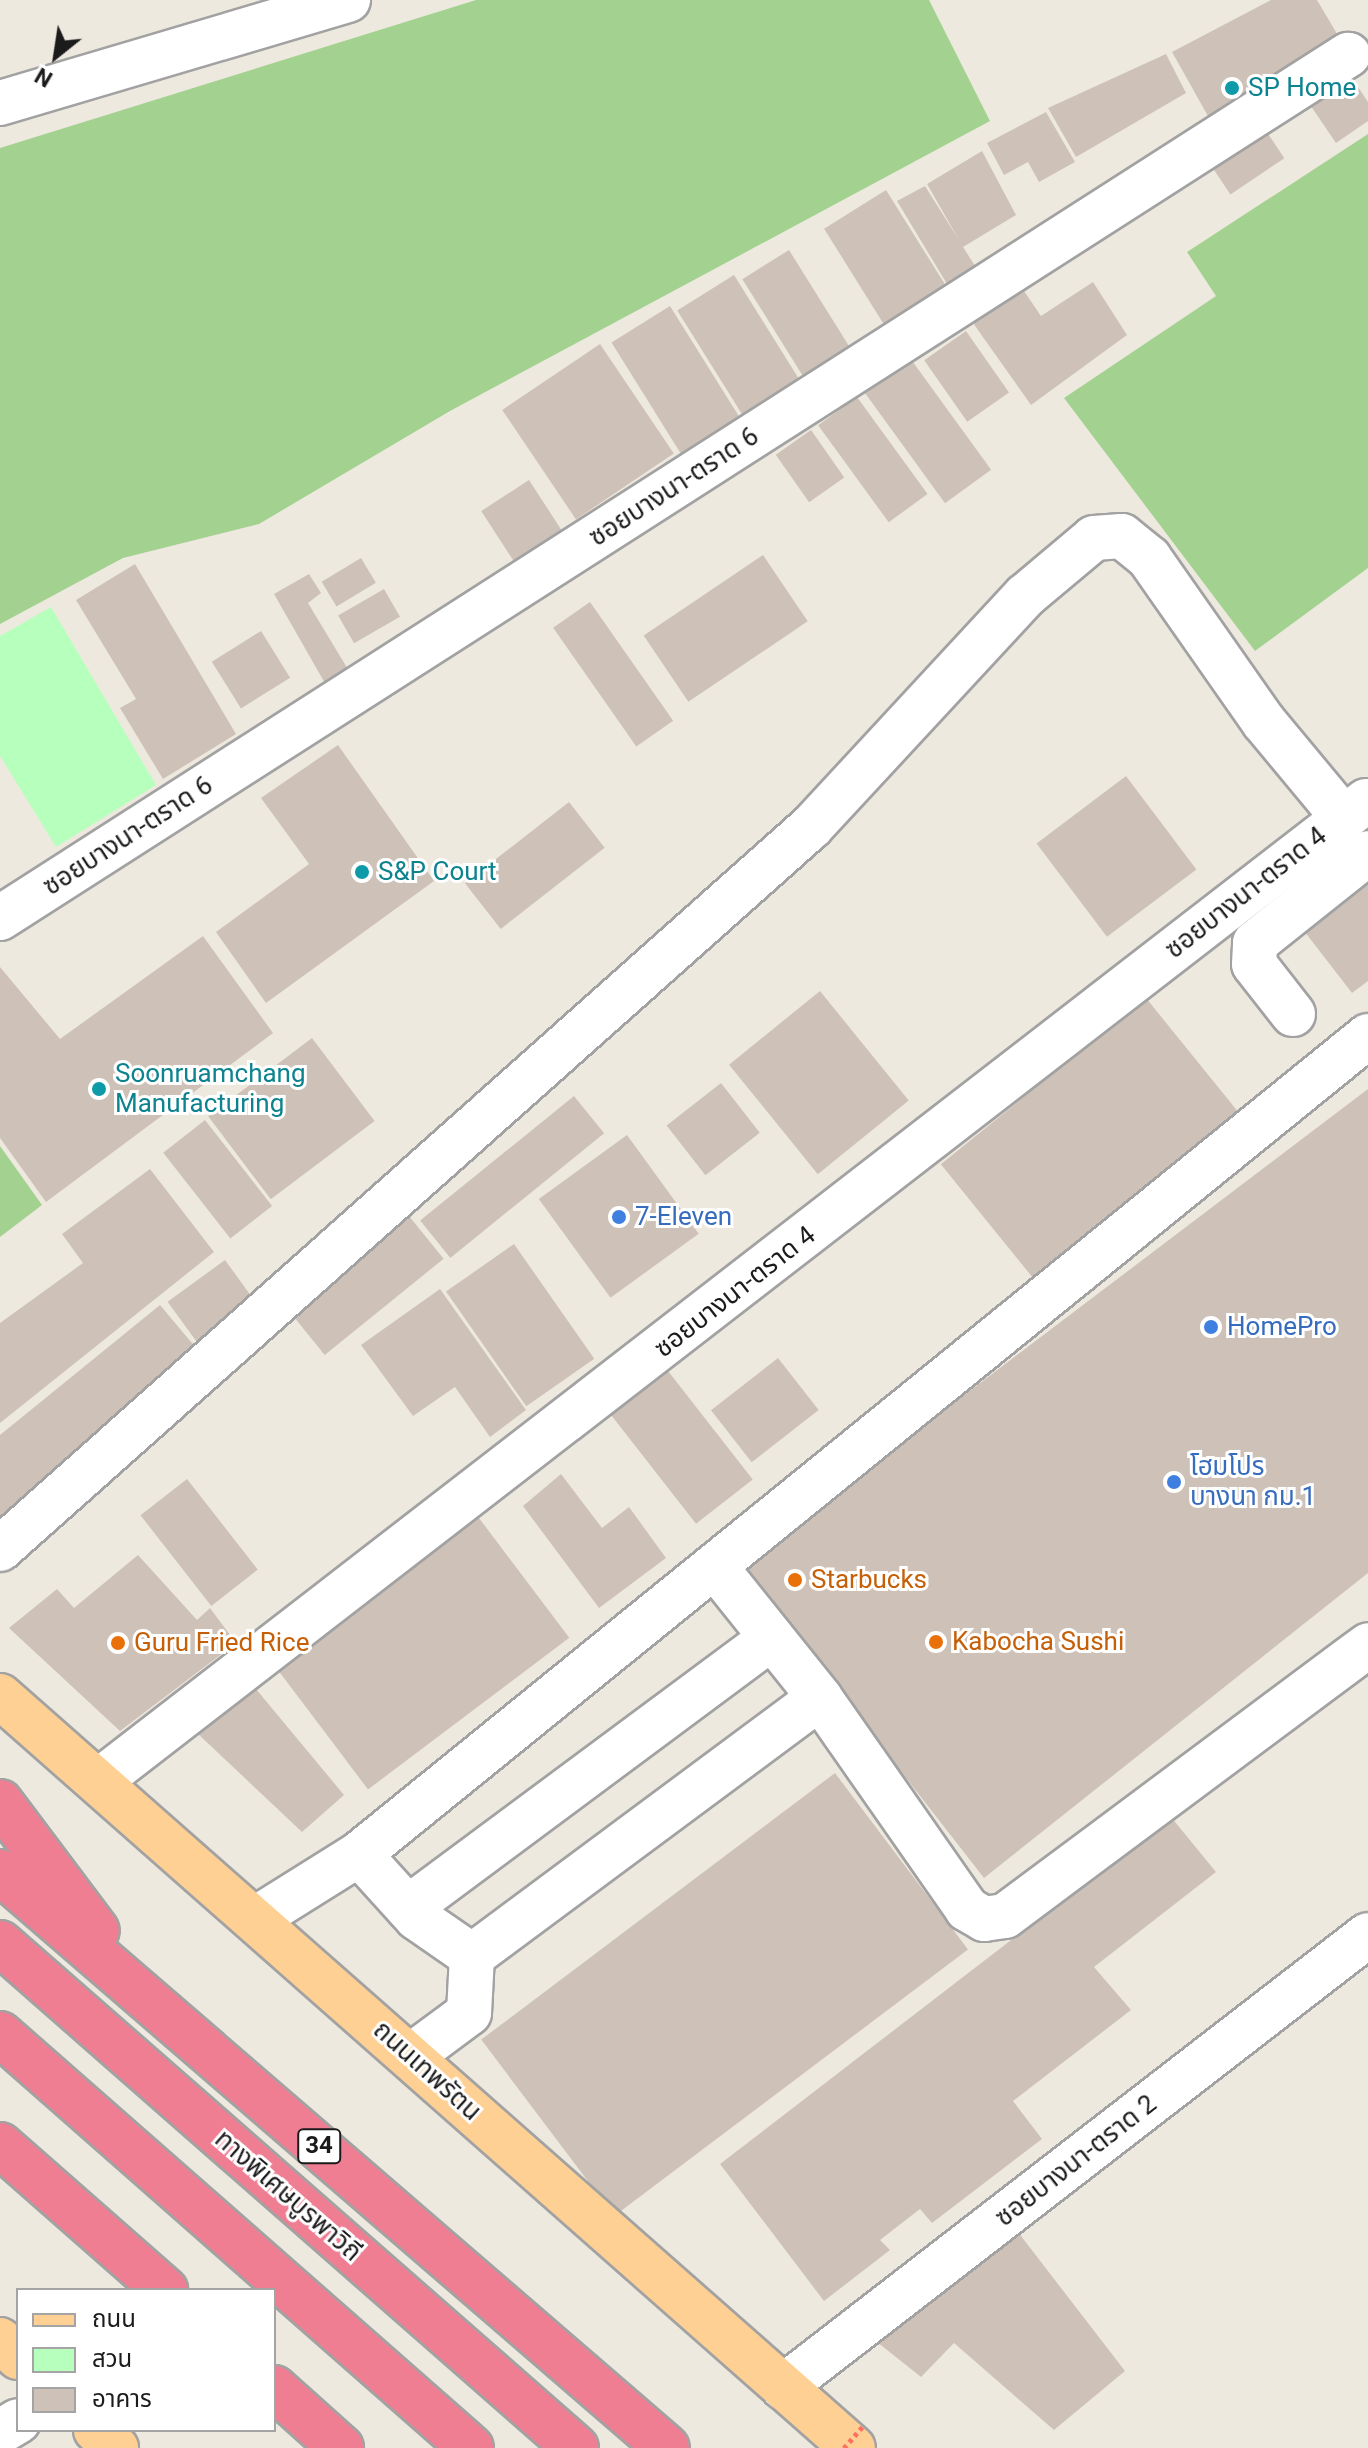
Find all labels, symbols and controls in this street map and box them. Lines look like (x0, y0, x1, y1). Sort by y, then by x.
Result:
north arrow (16, 16, 96, 96)
text: N (31, 63, 57, 92)
place label: SP Home (1248, 72, 1356, 104)
marker: SP Home (1223, 79, 1241, 97)
street label: ซอยบางนา-ตราด 6 (583, 421, 765, 553)
street label: ซอยบางนา-ตราด 6 (37, 770, 219, 902)
street label: ซอยบางนา-ตราด 4 (1159, 821, 1333, 965)
place label: S&P Court (378, 856, 496, 888)
marker: S&P Court (353, 863, 371, 881)
place label: Soonruamchang Manufacturing (115, 1058, 306, 1120)
marker: Soonruamchang Manufacturing (90, 1080, 108, 1098)
place label: 7-Eleven (635, 1201, 732, 1233)
marker: 7-Eleven (610, 1208, 628, 1226)
street label: ซอยบางนา-ตราด 4 (648, 1220, 822, 1364)
place label: HomePro (1227, 1311, 1337, 1343)
marker: HomePro (1202, 1318, 1220, 1336)
place label: โฮมโปร บางนา กม.1 (1190, 1451, 1316, 1512)
marker: โฮมโปร บางนา กม.1 (1165, 1473, 1183, 1491)
place label: Starbucks (811, 1564, 927, 1596)
marker: Starbucks (786, 1571, 804, 1589)
place label: Kabocha Sushi (952, 1626, 1124, 1658)
place label: Guru Fried Rice (134, 1627, 309, 1659)
marker: Kabocha Sushi (927, 1633, 945, 1651)
marker: Guru Fried Rice (109, 1634, 127, 1652)
street label: ถนนเทพรัตน (367, 2014, 487, 2128)
street label: ซอยบางนา-ตราด 2 (989, 2089, 1163, 2233)
street label: ทางพิเศษบูรพาวิถี (208, 2124, 368, 2268)
road number: 34 (297, 2126, 341, 2166)
legend (16, 2288, 276, 2432)
text: ถนน (92, 2305, 136, 2333)
text: สวน (92, 2345, 132, 2373)
text: อาคาร (92, 2385, 152, 2413)

